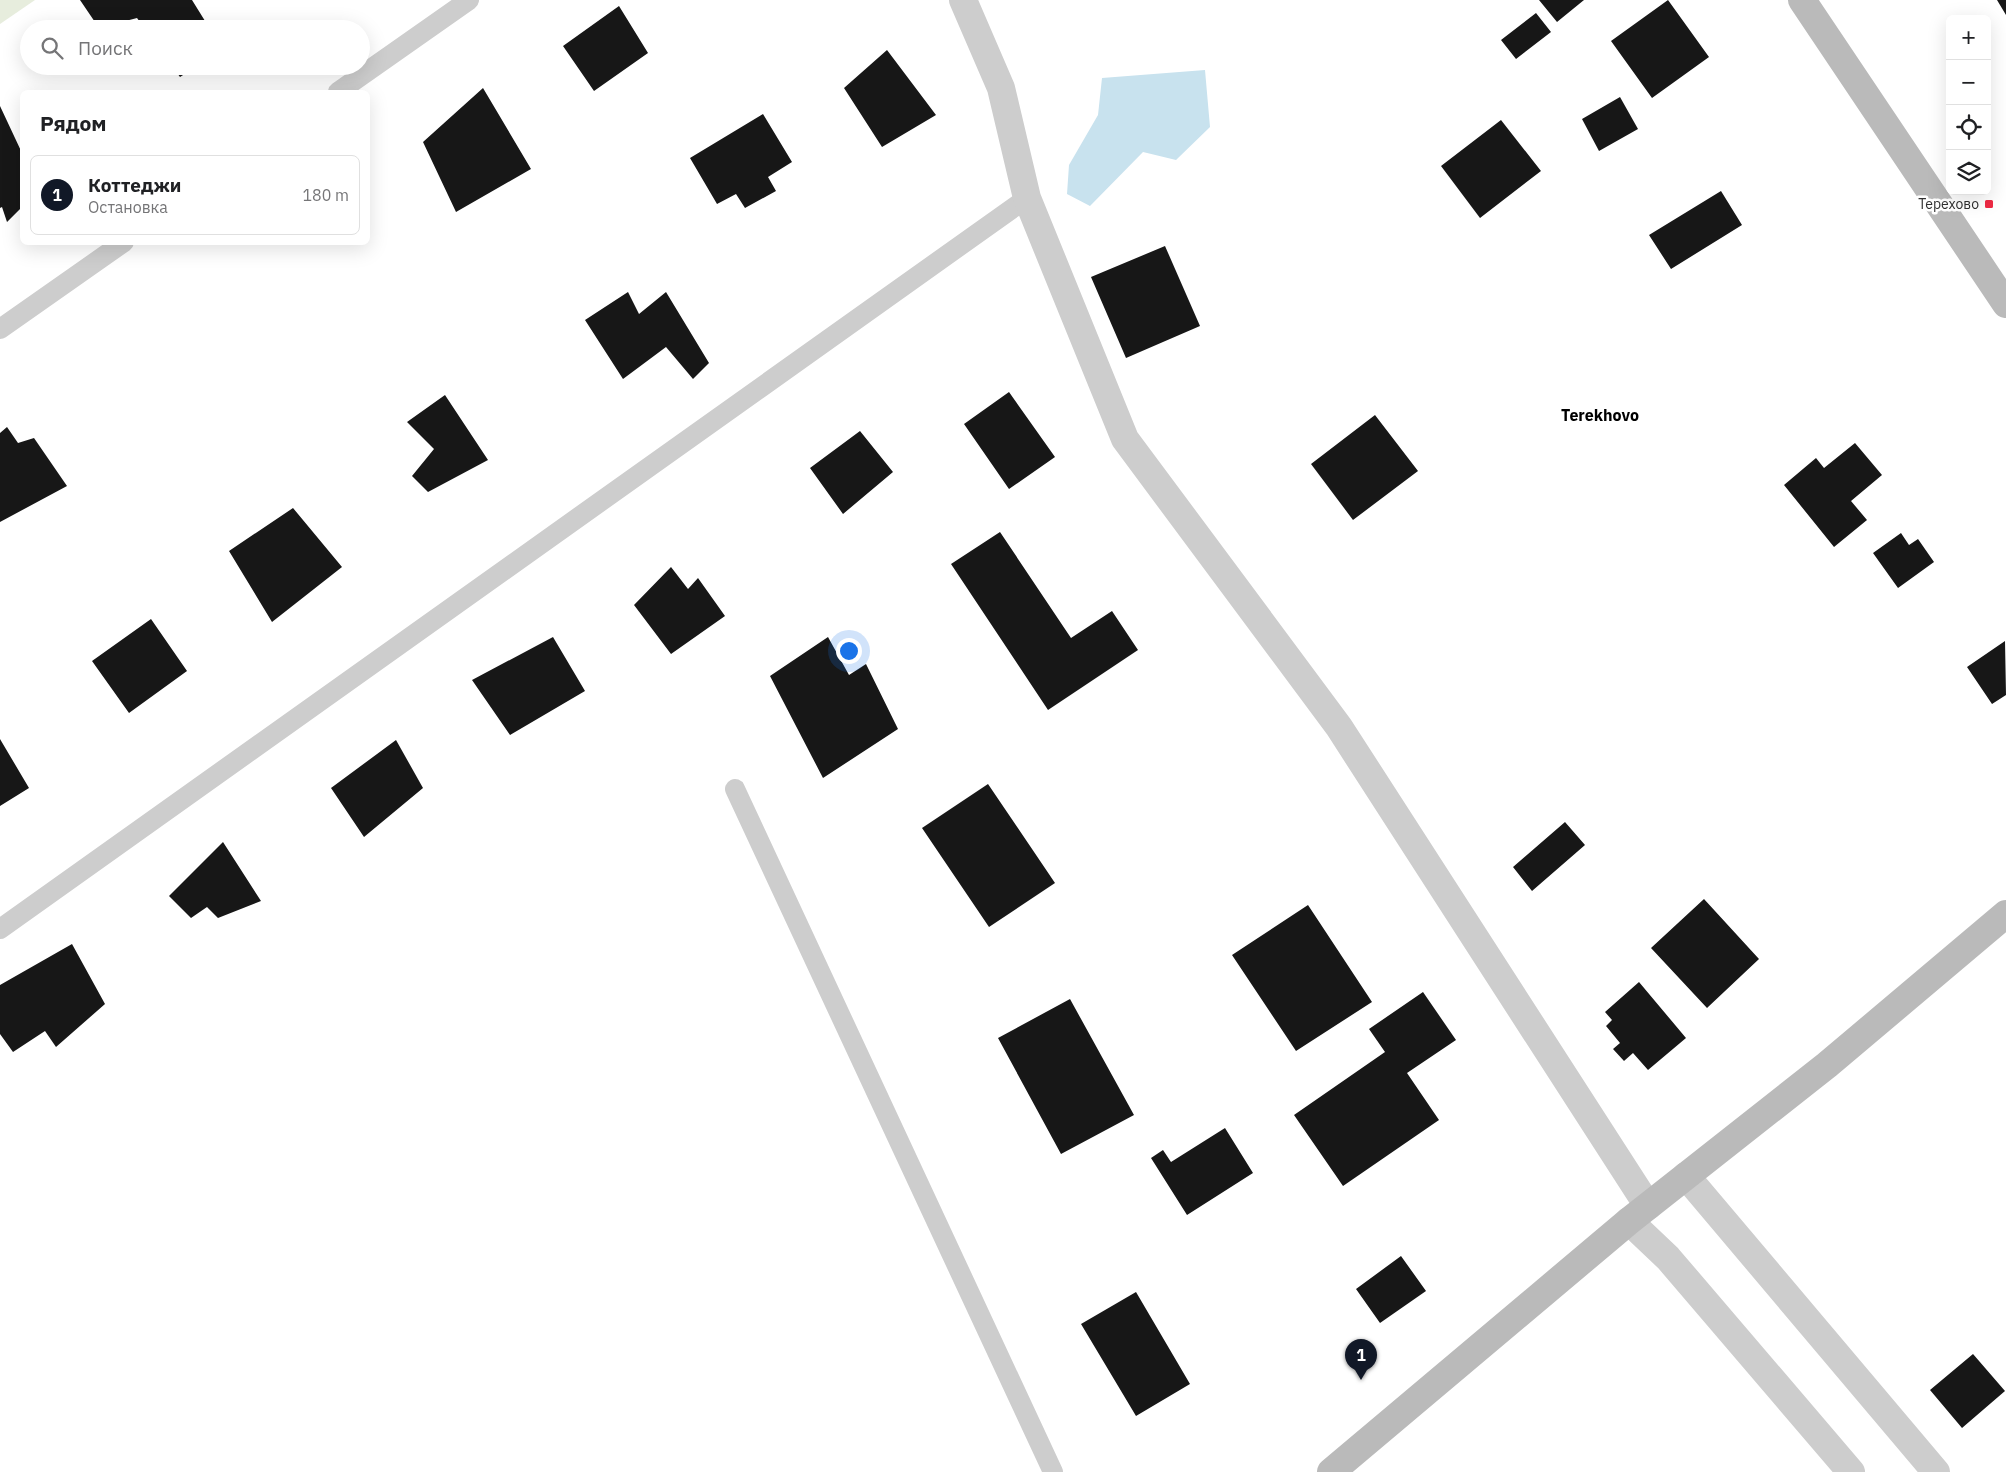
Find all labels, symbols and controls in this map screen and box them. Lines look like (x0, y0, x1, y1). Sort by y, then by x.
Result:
map controls (1946, 15, 1991, 195)
button: + (1946, 15, 1991, 60)
search box (20, 20, 370, 75)
icon: search (38, 34, 66, 62)
text: Поиск (78, 36, 133, 60)
button: − (1946, 60, 1991, 105)
button: locate (1946, 105, 1991, 150)
text: Рядом (40, 109, 107, 137)
button: layers (1946, 150, 1991, 195)
text: Коттеджи (88, 173, 182, 197)
text: 1 (52, 185, 62, 205)
text: 180 m (302, 185, 349, 205)
place label: Терехово (1918, 195, 1979, 213)
text: Остановка (88, 197, 168, 217)
marker: Терехово (1983, 198, 1995, 210)
district label: Terekhovo (1561, 405, 1639, 425)
your location (836, 638, 862, 664)
pin: 1 (1345, 1339, 1377, 1380)

